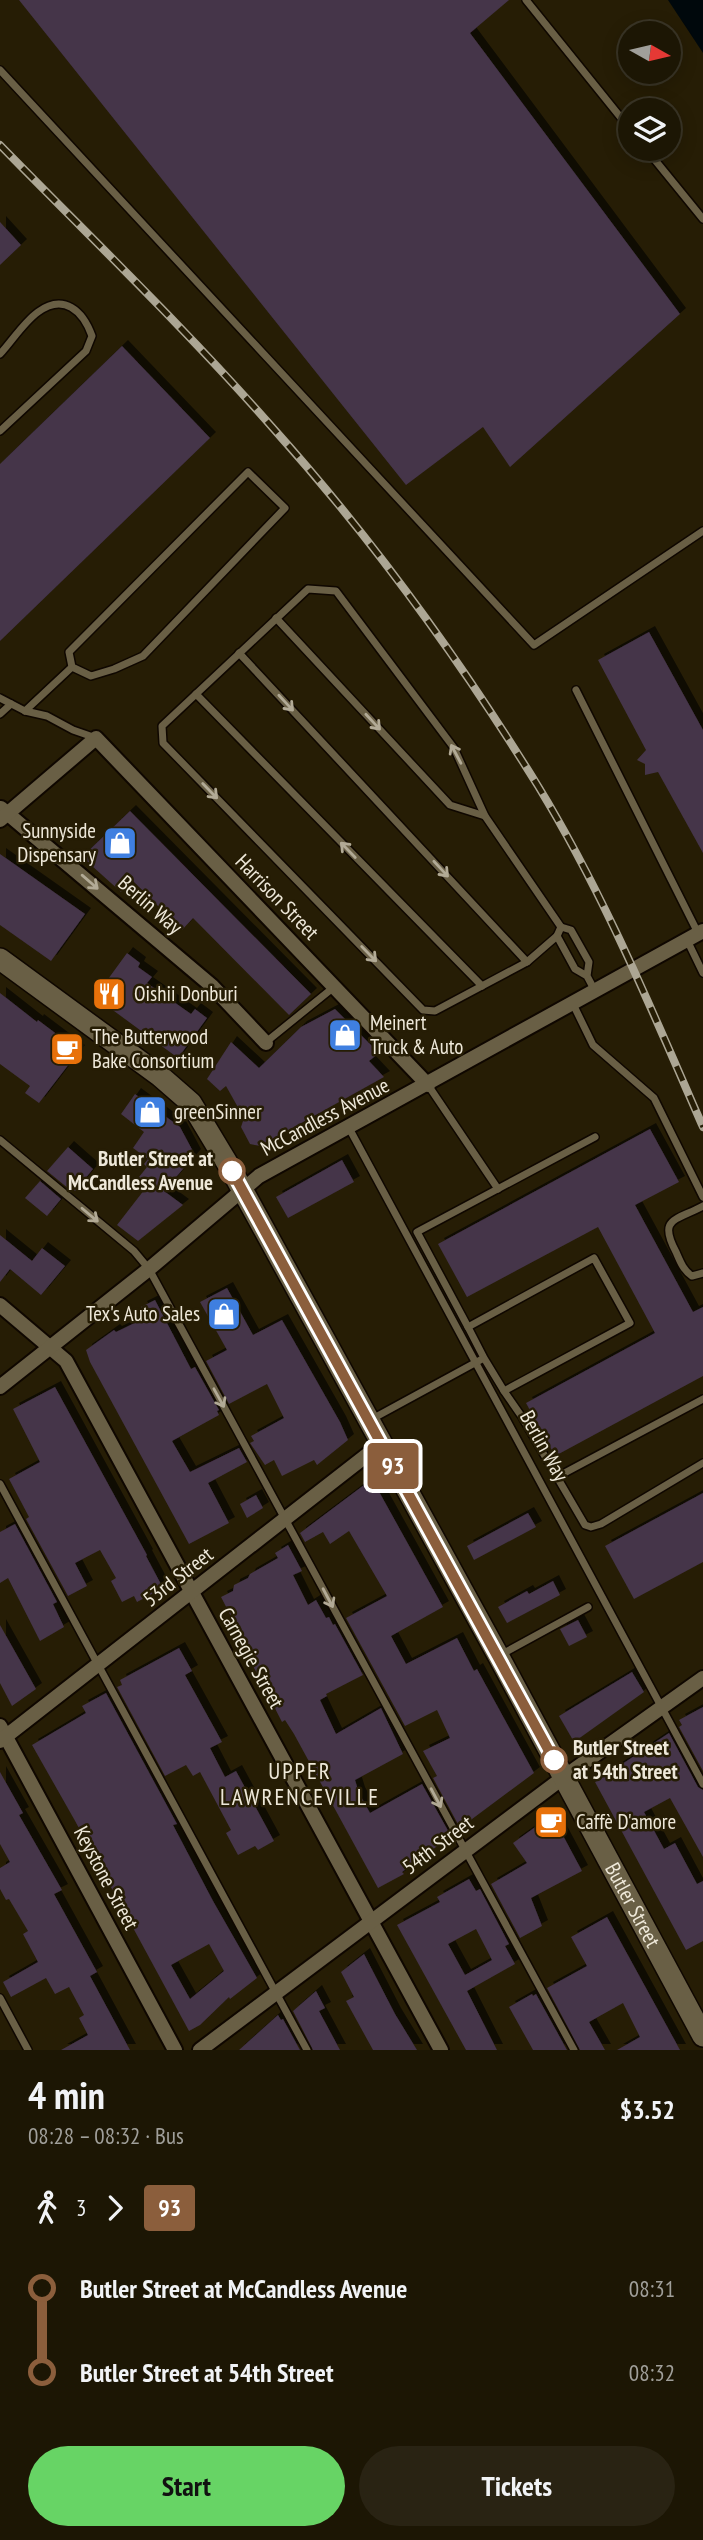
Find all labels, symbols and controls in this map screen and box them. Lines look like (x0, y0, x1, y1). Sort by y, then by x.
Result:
north arrow (618, 21, 681, 84)
map controls (618, 21, 681, 161)
button: layers (618, 98, 681, 161)
one-way arrow (278, 694, 294, 712)
one-way arrow (365, 713, 381, 731)
one-way arrow (449, 744, 463, 765)
one-way arrow (202, 783, 219, 800)
place label: Sunnyside Dispensary (17, 817, 96, 868)
shop icon: Sunnyside Dispensary (101, 824, 139, 862)
one-way arrow (340, 842, 357, 859)
street label: Harrison Street (230, 848, 325, 945)
one-way arrow (432, 860, 449, 877)
street label: Berlin Way (112, 869, 188, 940)
one-way arrow (81, 874, 99, 890)
one-way arrow (361, 946, 378, 963)
restaurant icon: Oishii Donburi (90, 975, 128, 1013)
place label: Oishii Donburi (134, 980, 238, 1007)
place label: Meinert Truck & Auto (370, 1009, 463, 1060)
shop icon: Meinert Truck & Auto (326, 1016, 364, 1054)
place label: The Butterwood Bake Consortium (92, 1023, 214, 1074)
cafe icon: The Butterwood Bake Consortium (48, 1030, 86, 1068)
street label: McCandless Avenue (256, 1071, 394, 1162)
shop icon: greenSinner (131, 1093, 169, 1131)
place label: greenSinner (174, 1098, 262, 1125)
place label: Butler Street at McCandless Avenue (68, 1145, 213, 1196)
marker: Butler Street at McCandless Avenue (219, 1158, 245, 1184)
one-way arrow (81, 1207, 99, 1222)
shop icon: Tex's Auto Sales (205, 1295, 243, 1333)
place label: Tex's Auto Sales (86, 1300, 200, 1327)
one-way arrow (213, 1387, 227, 1408)
street label: Berlin Way (514, 1406, 575, 1486)
line badge: 93 (362, 1443, 424, 1489)
text: 93 (382, 1450, 404, 1481)
street label: 53rd Street (137, 1541, 218, 1612)
one-way arrow (322, 1587, 335, 1608)
street label: Carnegie Street (213, 1602, 290, 1713)
place label: Butler Street at 54th Street (573, 1734, 678, 1785)
marker: Butler Street at 54th Street (541, 1747, 567, 1773)
district label: UPPER LAWRENCEVILLE (220, 1756, 380, 1811)
one-way arrow (430, 1787, 443, 1808)
cafe icon: Caffè D'amore (532, 1803, 570, 1841)
place label: Caffè D'amore (576, 1808, 676, 1835)
street label: 54th Street (397, 1809, 479, 1880)
street label: Keystone Street (68, 1821, 145, 1934)
street label: Butler Street (599, 1858, 667, 1952)
text: 4 min (28, 2070, 105, 2119)
text: $3.52 (620, 2093, 675, 2126)
text: 08:28 – 08:32 · Bus (28, 2121, 184, 2150)
icon: walk (28, 2189, 66, 2227)
icon: forward (96, 2189, 134, 2227)
text: 93 (158, 2192, 181, 2223)
text: 3 (76, 2193, 86, 2222)
text: Butler Street at McCandless Avenue (80, 2272, 407, 2305)
text: 08:31 (629, 2274, 675, 2303)
text: Butler Street at 54th Street (80, 2356, 334, 2389)
text: 08:32 (629, 2358, 675, 2387)
button: Start (28, 2446, 345, 2526)
button: Tickets (359, 2446, 675, 2526)

